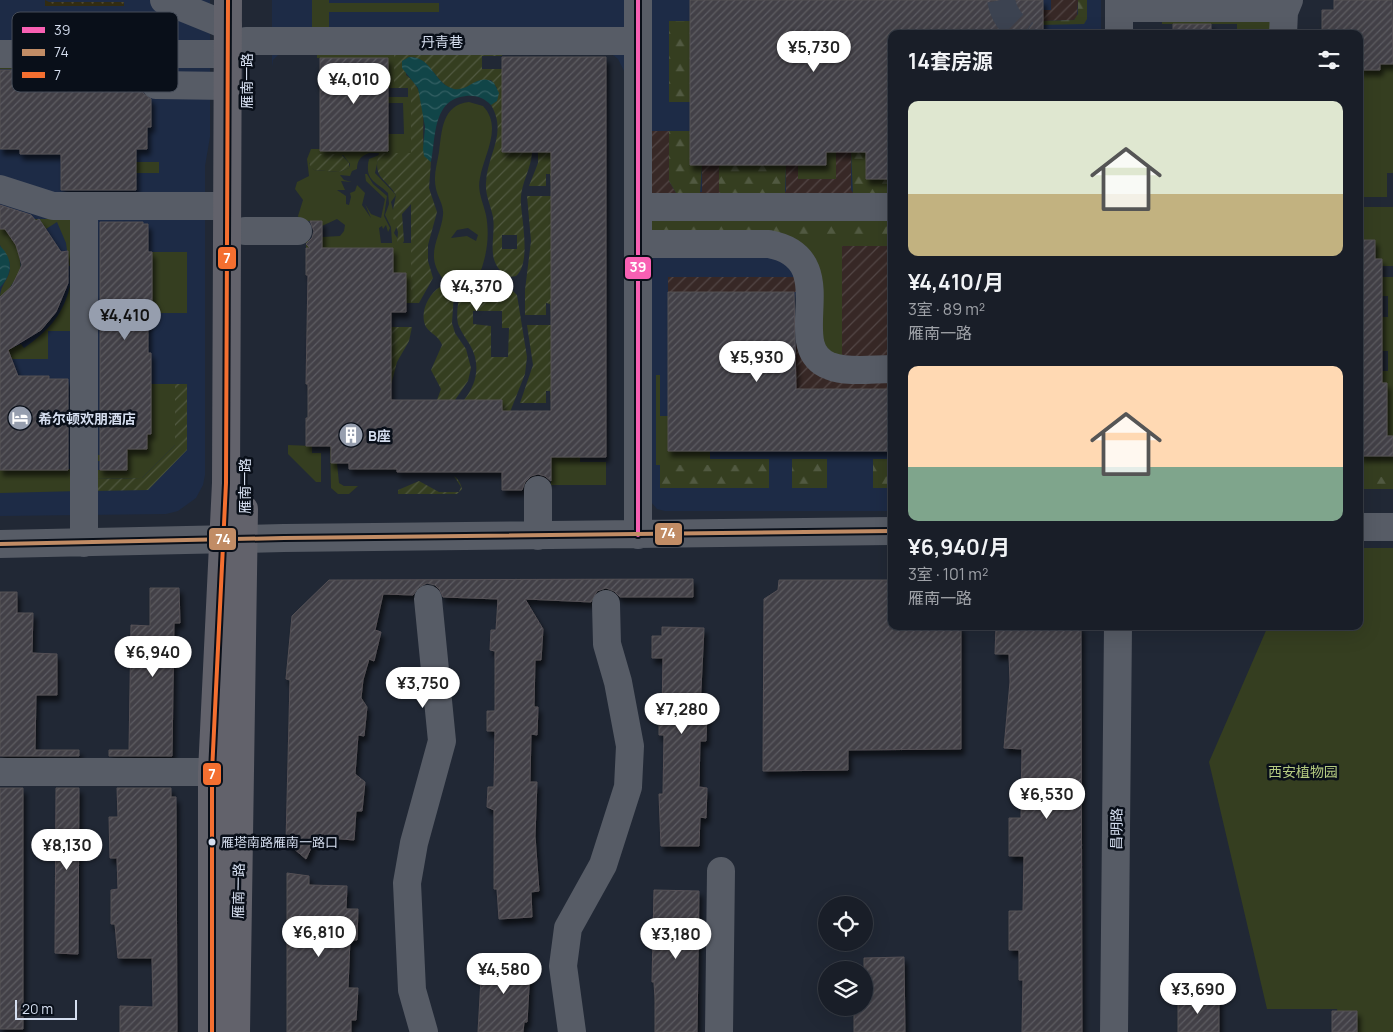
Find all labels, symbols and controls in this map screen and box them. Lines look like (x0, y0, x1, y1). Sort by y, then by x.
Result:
legend (12, 12, 178, 92)
text: 39 (54, 20, 70, 39)
pin: ¥5,730 (773, 30, 855, 73)
street label: 丹青巷 (421, 32, 463, 51)
text: ¥5,730 (788, 36, 840, 58)
text: 74 (54, 42, 69, 61)
icon: filters (1315, 46, 1343, 74)
text: 14套房源 (908, 47, 993, 75)
street label: 雁南一路 (237, 53, 256, 109)
pin: ¥4,010 (313, 62, 395, 105)
text: 7 (54, 65, 61, 84)
text: ¥4,010 (329, 68, 380, 90)
icon: home (1081, 134, 1171, 224)
line badge: 7 (217, 246, 237, 270)
text: 7 (223, 248, 231, 267)
line badge: 39 (624, 256, 652, 280)
text: 39 (630, 257, 646, 276)
text: ¥4,410/月 (908, 268, 1004, 296)
pin: ¥4,370 (436, 270, 518, 312)
text: ¥4,370 (451, 275, 503, 297)
pin: ¥4,410 (84, 298, 166, 341)
text: 3室 · 89 m² (908, 298, 985, 320)
text: ¥4,410 (100, 304, 150, 326)
text: 雁南一路 (908, 322, 972, 344)
pin: ¥5,930 (716, 340, 798, 383)
text: ¥5,930 (730, 346, 784, 368)
icon: home (1081, 399, 1171, 489)
hotel icon: 希尔顿欢朋酒店 (7, 405, 33, 431)
place label: 希尔顿欢朋酒店 (38, 409, 136, 428)
building icon: B座 (338, 422, 364, 448)
place label: B座 (368, 426, 391, 445)
street label: 雁南一路 (235, 458, 254, 514)
line badge: 74 (654, 522, 683, 546)
text: 74 (660, 523, 676, 542)
line badge: 74 (208, 527, 237, 551)
text: 74 (215, 529, 231, 548)
text: ¥6,940/月 (908, 533, 1010, 561)
text: 3室 · 101 m² (908, 563, 988, 585)
text: 雁南一路 (908, 587, 972, 609)
pin: ¥6,940 (112, 636, 194, 678)
text: ¥6,940 (126, 641, 180, 663)
pin: ¥3,750 (382, 666, 464, 709)
text: ¥3,750 (397, 672, 449, 694)
pin: ¥7,280 (641, 692, 723, 735)
text: ¥7,280 (656, 698, 708, 720)
line badge: 7 (202, 762, 222, 786)
park label: 西安植物园 (1268, 762, 1338, 781)
text: 7 (208, 764, 216, 783)
pin: ¥6,530 (1006, 778, 1088, 820)
text: ¥6,530 (1020, 783, 1074, 805)
street label: 昌明路 (1106, 808, 1126, 850)
pin: ¥8,130 (26, 828, 108, 871)
place label: 雁塔南路雁南一路口 (221, 833, 338, 851)
text: ¥8,130 (42, 834, 92, 856)
marker: 雁塔南路雁南一路口 (207, 837, 217, 847)
street label: 雁南一路 (228, 863, 248, 919)
map controls (818, 896, 873, 1016)
button: locate (818, 896, 873, 951)
pin: ¥6,810 (278, 916, 360, 958)
pin: ¥3,180 (635, 918, 717, 960)
text: ¥6,810 (293, 921, 345, 943)
text: ¥3,180 (651, 923, 701, 945)
pin: ¥4,580 (463, 952, 545, 995)
text: ¥4,580 (478, 958, 530, 980)
button: layers (818, 961, 873, 1016)
pin: ¥3,690 (1157, 972, 1239, 1015)
text: ¥3,690 (1171, 978, 1225, 1000)
scale bar (15, 997, 78, 1020)
text: 20 m (22, 999, 53, 1018)

